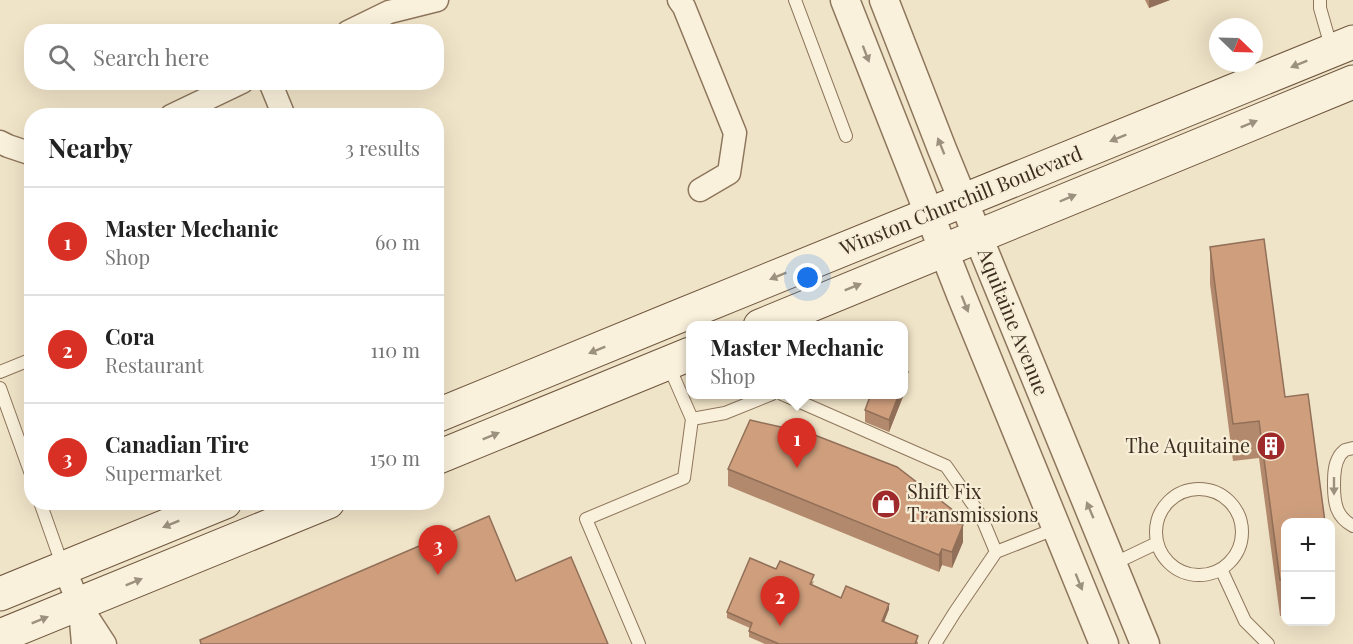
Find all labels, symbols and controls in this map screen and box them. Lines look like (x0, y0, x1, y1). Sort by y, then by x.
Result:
north arrow (1209, 18, 1263, 72)
search box (24, 24, 444, 90)
icon: search (45, 41, 78, 74)
text: Search here (93, 42, 209, 72)
one-way arrow (862, 46, 872, 64)
one-way arrow (1290, 60, 1308, 70)
one-way arrow (1240, 119, 1258, 129)
text: Nearby (48, 130, 133, 165)
one-way arrow (1109, 133, 1127, 143)
text: 3 results (345, 134, 420, 161)
one-way arrow (936, 137, 946, 155)
street label: Winston Churchill Boulevard (834, 138, 1086, 261)
one-way arrow (1060, 193, 1078, 203)
text: Master Mechanic (105, 213, 278, 243)
text: 1 (64, 228, 71, 255)
text: 60 m (375, 228, 420, 255)
text: Shop (105, 243, 150, 270)
street label: Aquitaine Avenue (972, 243, 1056, 399)
your location (793, 263, 822, 292)
one-way arrow (769, 272, 787, 281)
one-way arrow (844, 282, 862, 291)
one-way arrow (961, 295, 970, 313)
text: Cora (105, 321, 155, 351)
popup (686, 321, 908, 399)
text: Master Mechanic (710, 332, 884, 362)
text: 2 (62, 336, 73, 363)
text: 110 m (370, 336, 420, 363)
one-way arrow (588, 345, 606, 355)
text: Restaurant (105, 351, 204, 378)
text: Shop (710, 362, 755, 389)
pin: 1 (778, 418, 816, 468)
text: Canadian Tire (105, 429, 249, 459)
building icon: The Aquitaine (1255, 430, 1287, 462)
one-way arrow (482, 431, 500, 441)
place label: The Aquitaine (1125, 431, 1250, 458)
text: 3 (63, 444, 72, 471)
text: 150 m (370, 444, 420, 471)
text: Supermarket (105, 459, 222, 486)
one-way arrow (1329, 476, 1339, 495)
place label: Shift Fix Transmissions (907, 477, 1038, 527)
shop icon: Shift Fix Transmissions (870, 488, 902, 520)
one-way arrow (1085, 501, 1095, 519)
map controls (1281, 518, 1335, 626)
button: + (1281, 518, 1335, 572)
one-way arrow (162, 520, 180, 530)
pin: 3 (418, 526, 458, 575)
button: − (1281, 572, 1335, 626)
one-way arrow (1075, 573, 1084, 591)
pin: 2 (760, 576, 800, 626)
one-way arrow (125, 577, 143, 587)
one-way arrow (31, 615, 49, 625)

